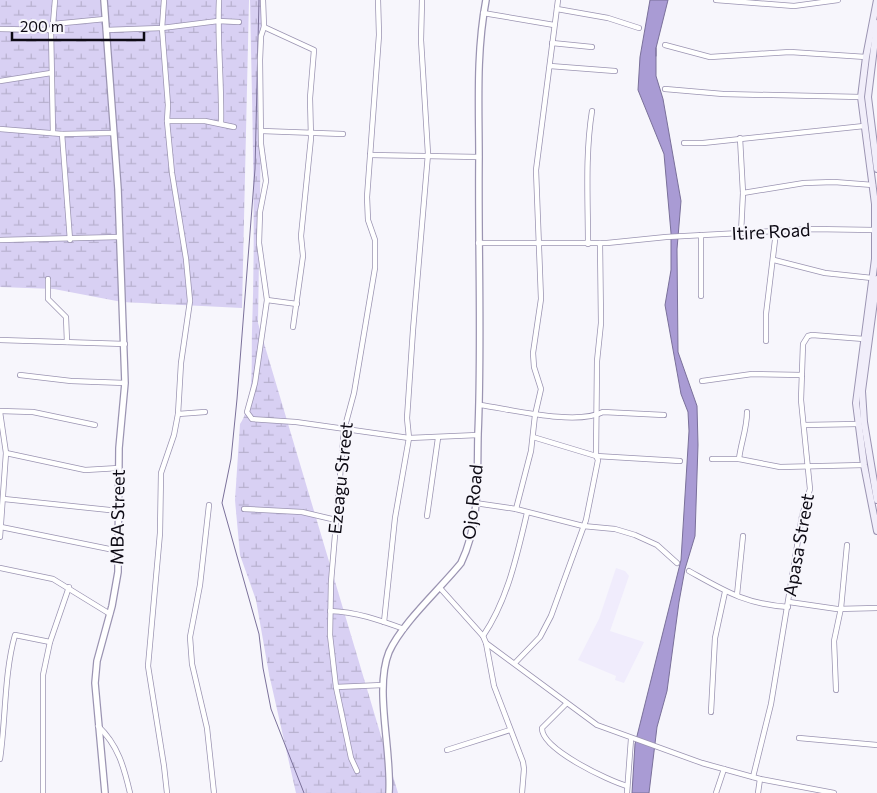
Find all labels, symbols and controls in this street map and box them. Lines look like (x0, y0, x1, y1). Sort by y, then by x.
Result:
scale bar (12, 10, 145, 42)
text: 200 m (20, 17, 64, 35)
street label: Itire Road (731, 218, 811, 244)
street label: Ezeagu Street (323, 421, 357, 535)
street label: Ojo Road (457, 463, 487, 541)
street label: MBA Street (105, 469, 129, 565)
street label: Apasa Street (778, 491, 818, 598)

